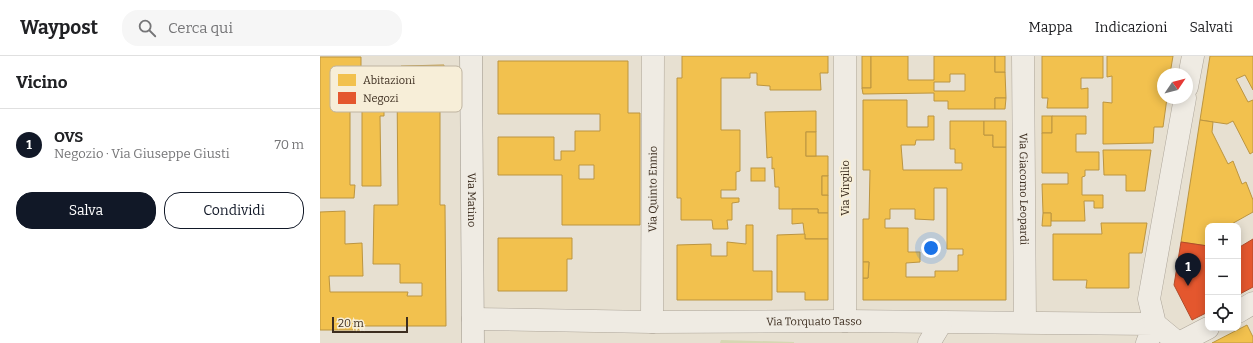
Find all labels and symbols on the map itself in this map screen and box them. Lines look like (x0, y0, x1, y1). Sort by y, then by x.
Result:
legend (330, 66, 462, 112)
north arrow (1157, 68, 1193, 104)
text: Abitazioni (363, 74, 416, 87)
text: Negozi (363, 92, 399, 105)
street label: Via Giacomo Leopardi (1017, 133, 1031, 246)
street label: Via Quinto Ennio (646, 146, 659, 232)
street label: Via Virgilio (839, 160, 852, 216)
street label: Via Matino (465, 173, 479, 227)
your location (921, 238, 941, 258)
pin: 1 (1175, 253, 1201, 286)
street label: Via Torquato Tasso (766, 314, 862, 328)
scale bar (332, 315, 408, 334)

